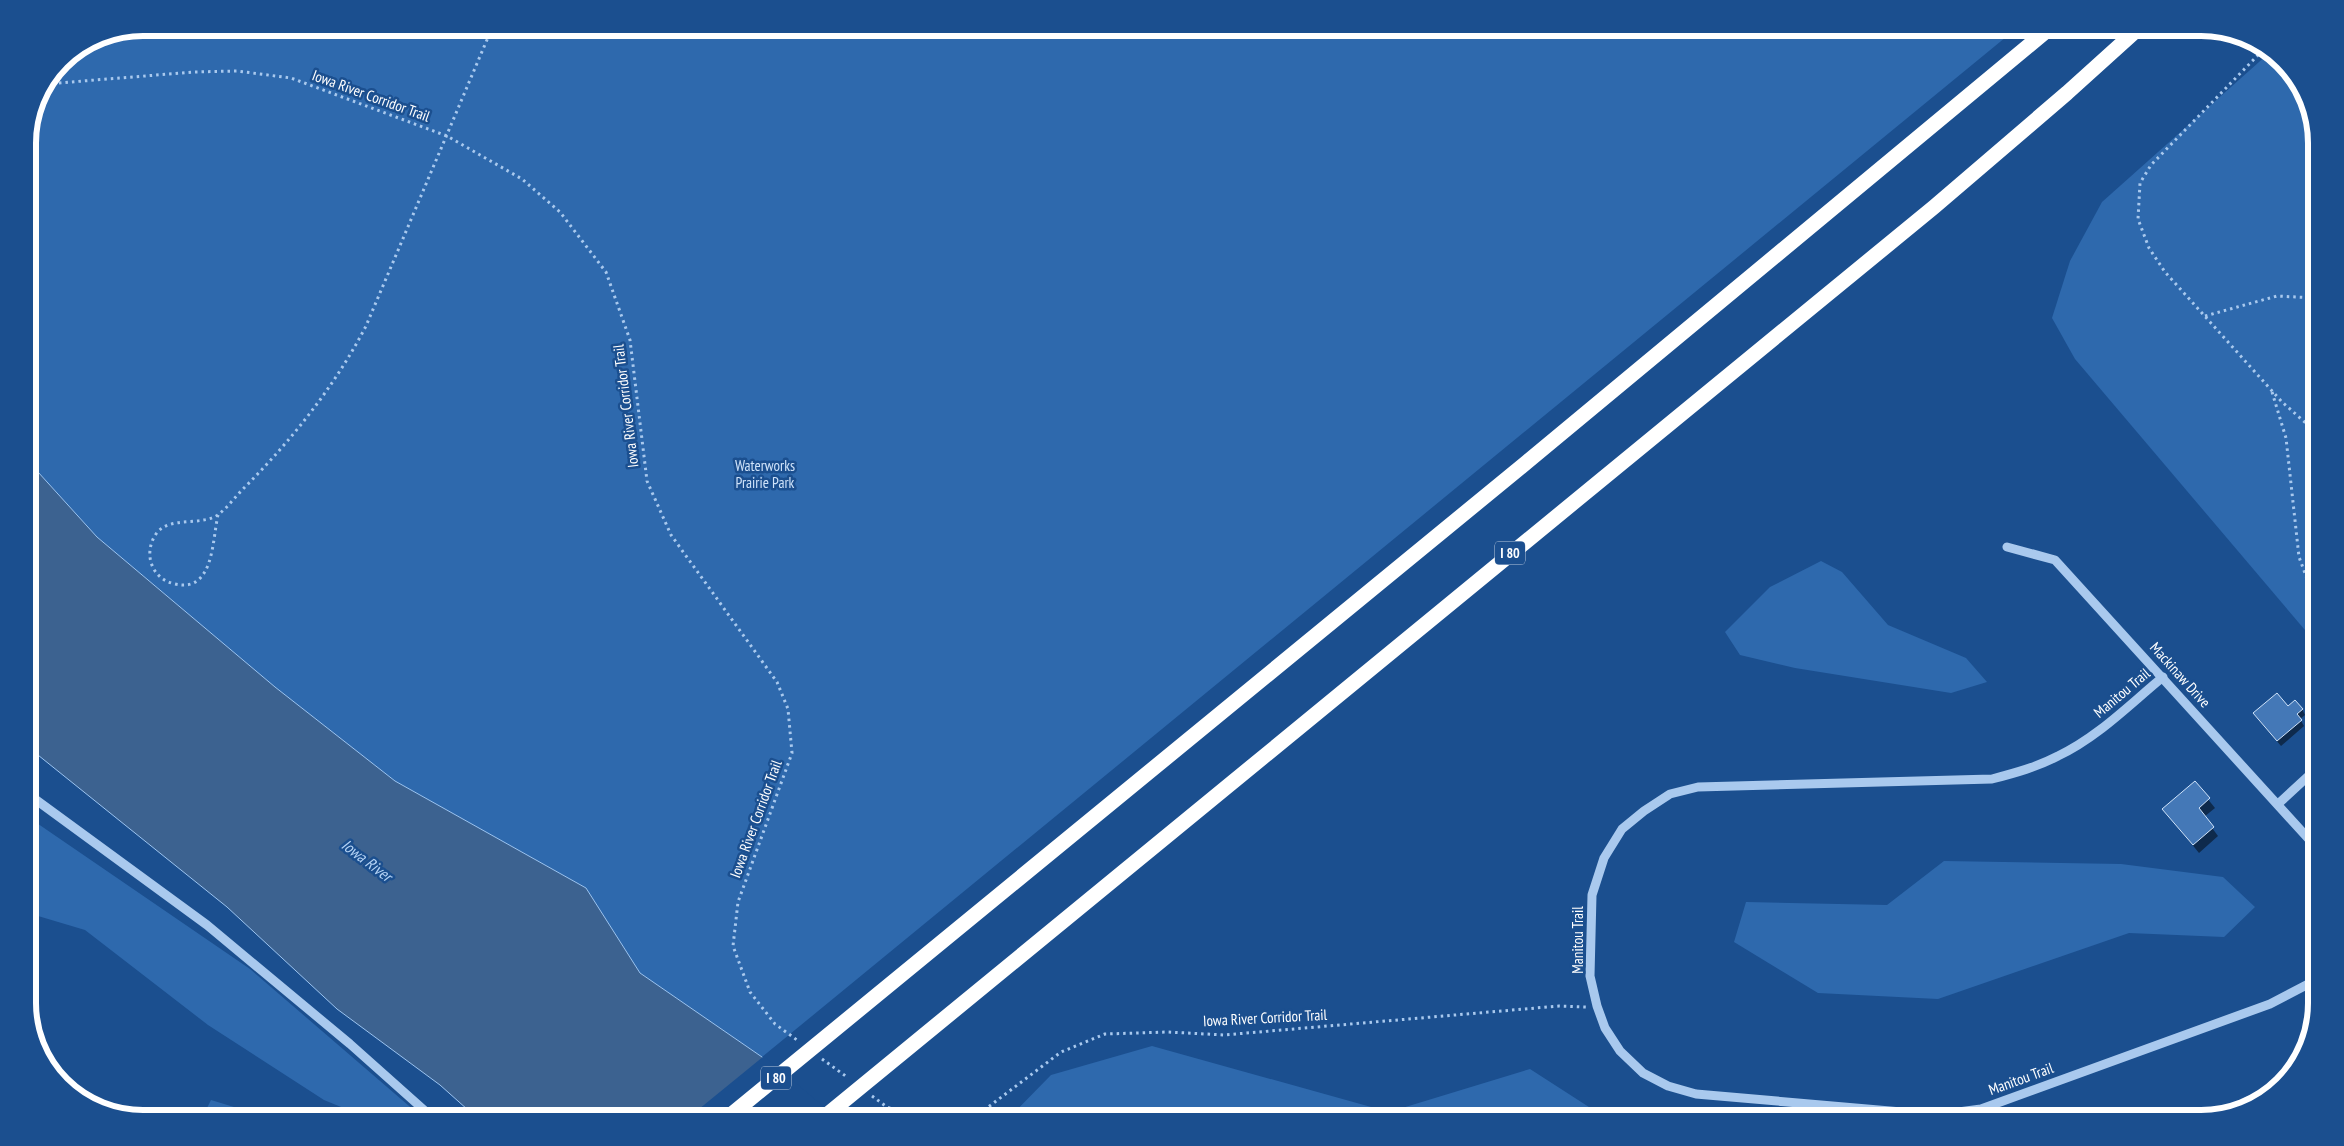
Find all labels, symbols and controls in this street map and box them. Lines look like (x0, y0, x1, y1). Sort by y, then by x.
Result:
street label: Iowa River Corridor Trail (310, 65, 433, 126)
street label: Iowa River Corridor Trail (608, 343, 643, 469)
park label: Waterworks Prairie Park (735, 456, 795, 492)
road number: I 80 (1495, 542, 1525, 564)
street label: Mackinaw Drive (2146, 638, 2215, 711)
street label: Manitou Trail (2090, 663, 2154, 722)
street label: Iowa River Corridor Trail (725, 757, 786, 880)
water label: Iowa River (338, 835, 398, 887)
street label: Manitou Trail (1568, 906, 1587, 974)
street label: Iowa River Corridor Trail (1202, 1005, 1328, 1030)
street label: Manitou Trail (1986, 1058, 2056, 1099)
road number: I 80 (761, 1066, 791, 1090)

